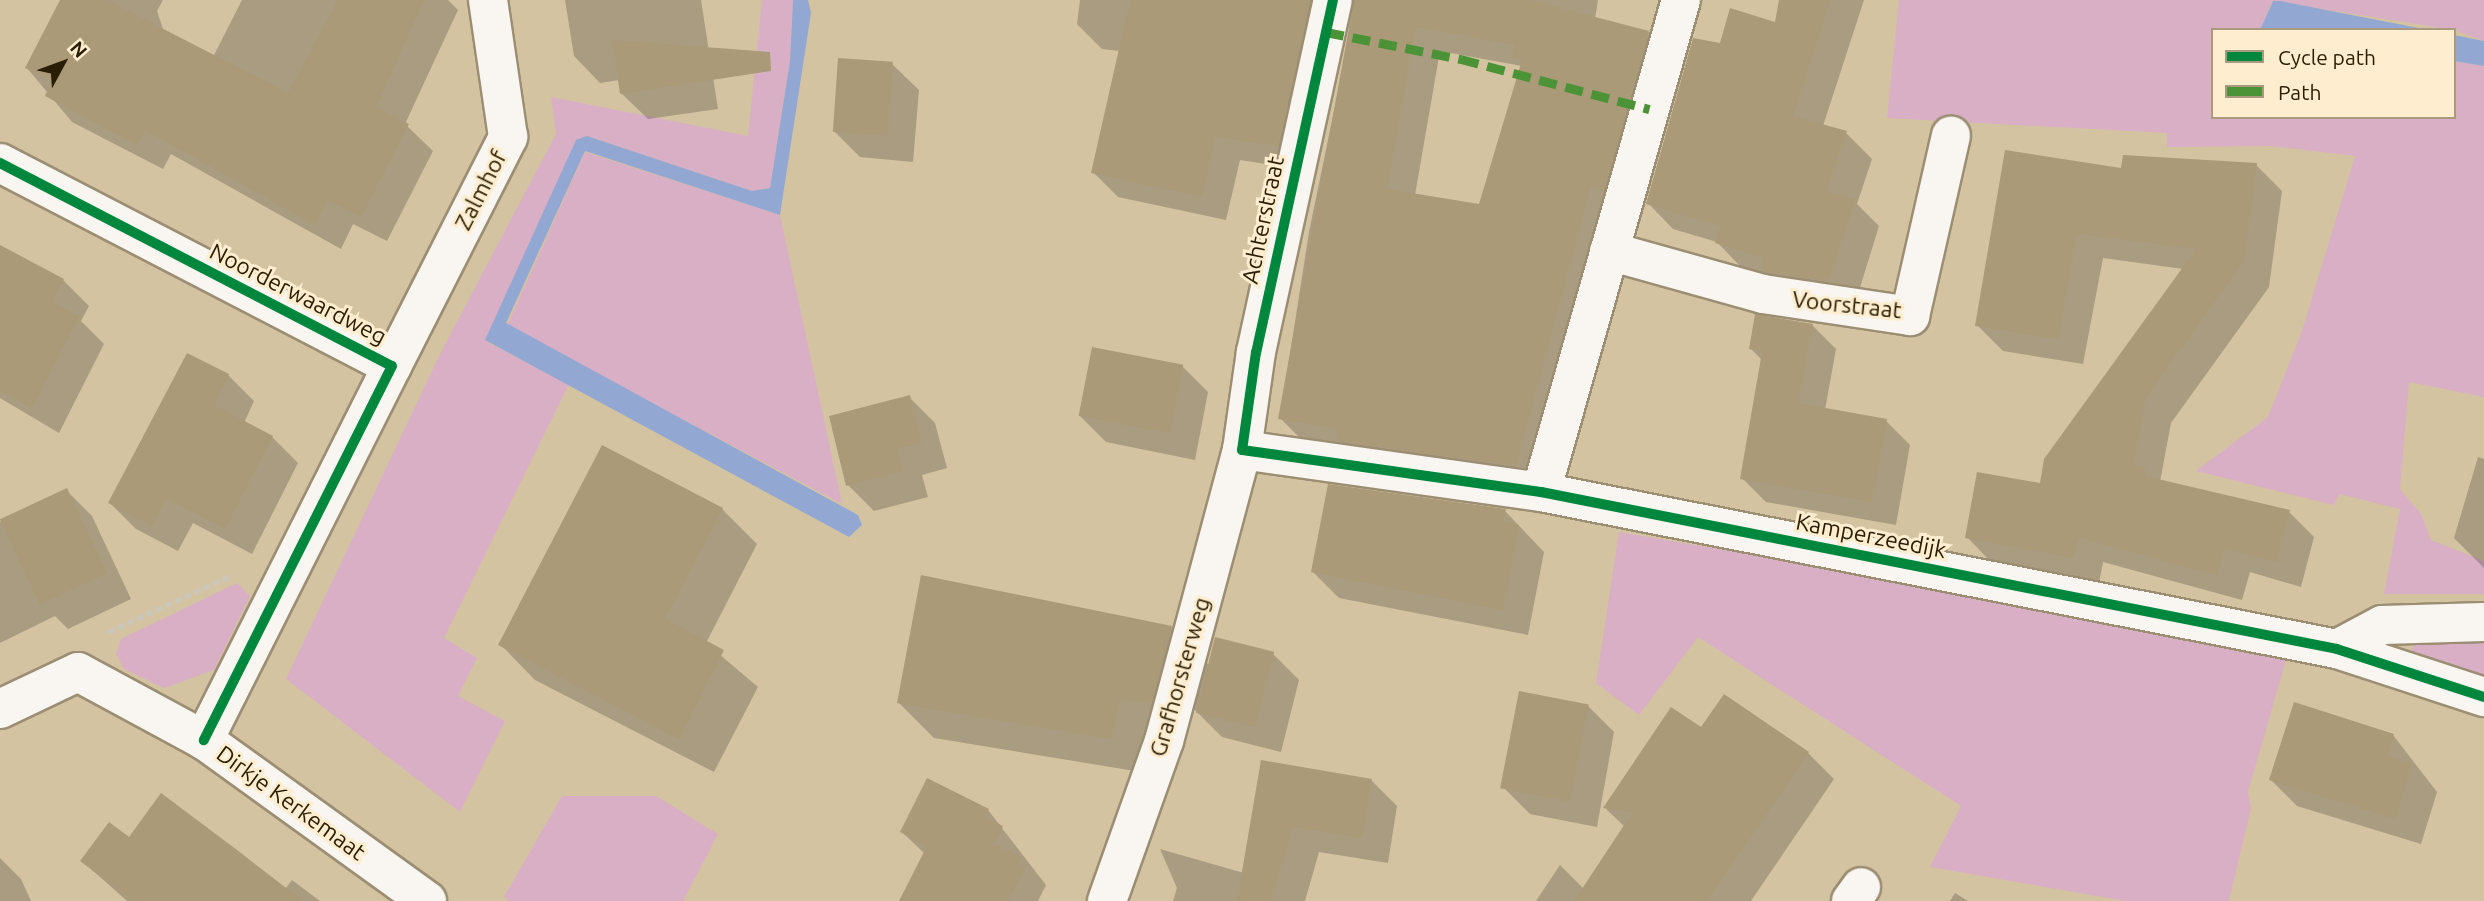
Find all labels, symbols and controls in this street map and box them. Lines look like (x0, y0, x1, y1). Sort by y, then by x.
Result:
north arrow (28, 28, 98, 98)
legend (2211, 28, 2456, 119)
text: N (66, 37, 92, 62)
text: Cycle path (2278, 45, 2376, 69)
text: Path (2278, 80, 2321, 104)
street label: Zalmhof (449, 145, 513, 235)
street label: Achterstraat (1236, 154, 1290, 286)
street label: Noorderwaardweg (205, 238, 391, 350)
street label: Voorstraat (1791, 286, 1903, 324)
street label: Kamperzeedijk (1793, 508, 1949, 564)
street label: Grafhorsterweg (1144, 594, 1216, 760)
street label: Dirkje Kerkemaat (211, 740, 371, 866)

